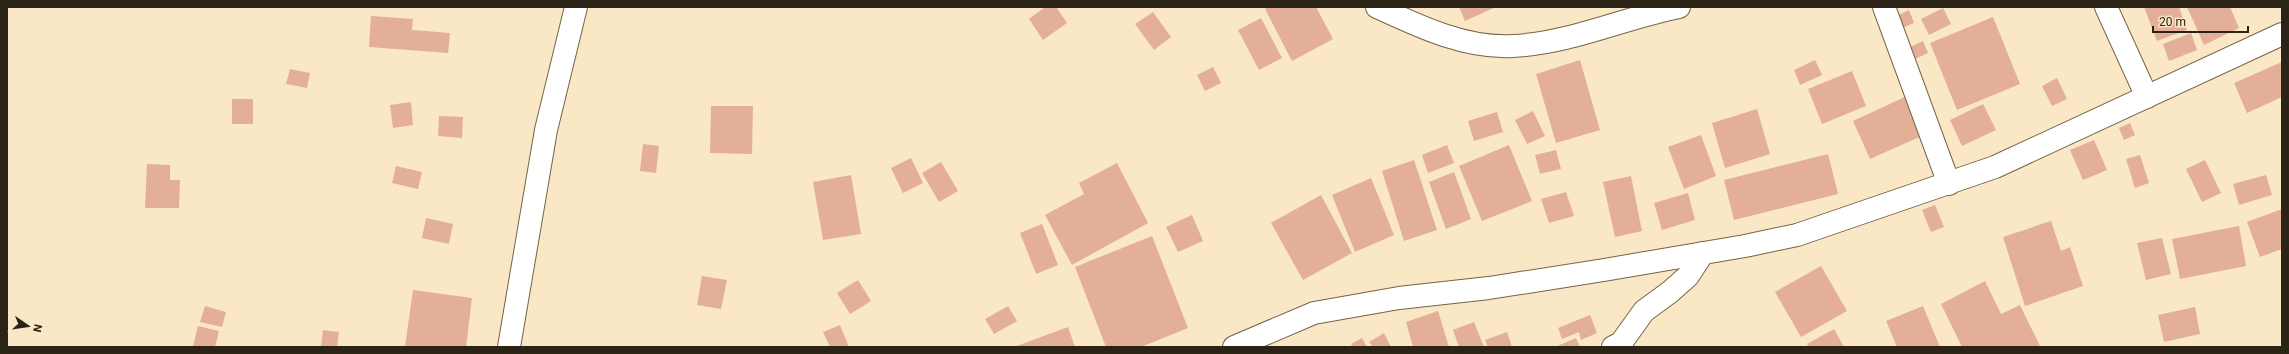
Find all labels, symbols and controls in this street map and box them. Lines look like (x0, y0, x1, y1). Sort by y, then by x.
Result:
scale bar (2153, 8, 2248, 34)
text: 20 m (2159, 15, 2186, 29)
north arrow (8, 306, 48, 346)
text: N (30, 323, 44, 334)

